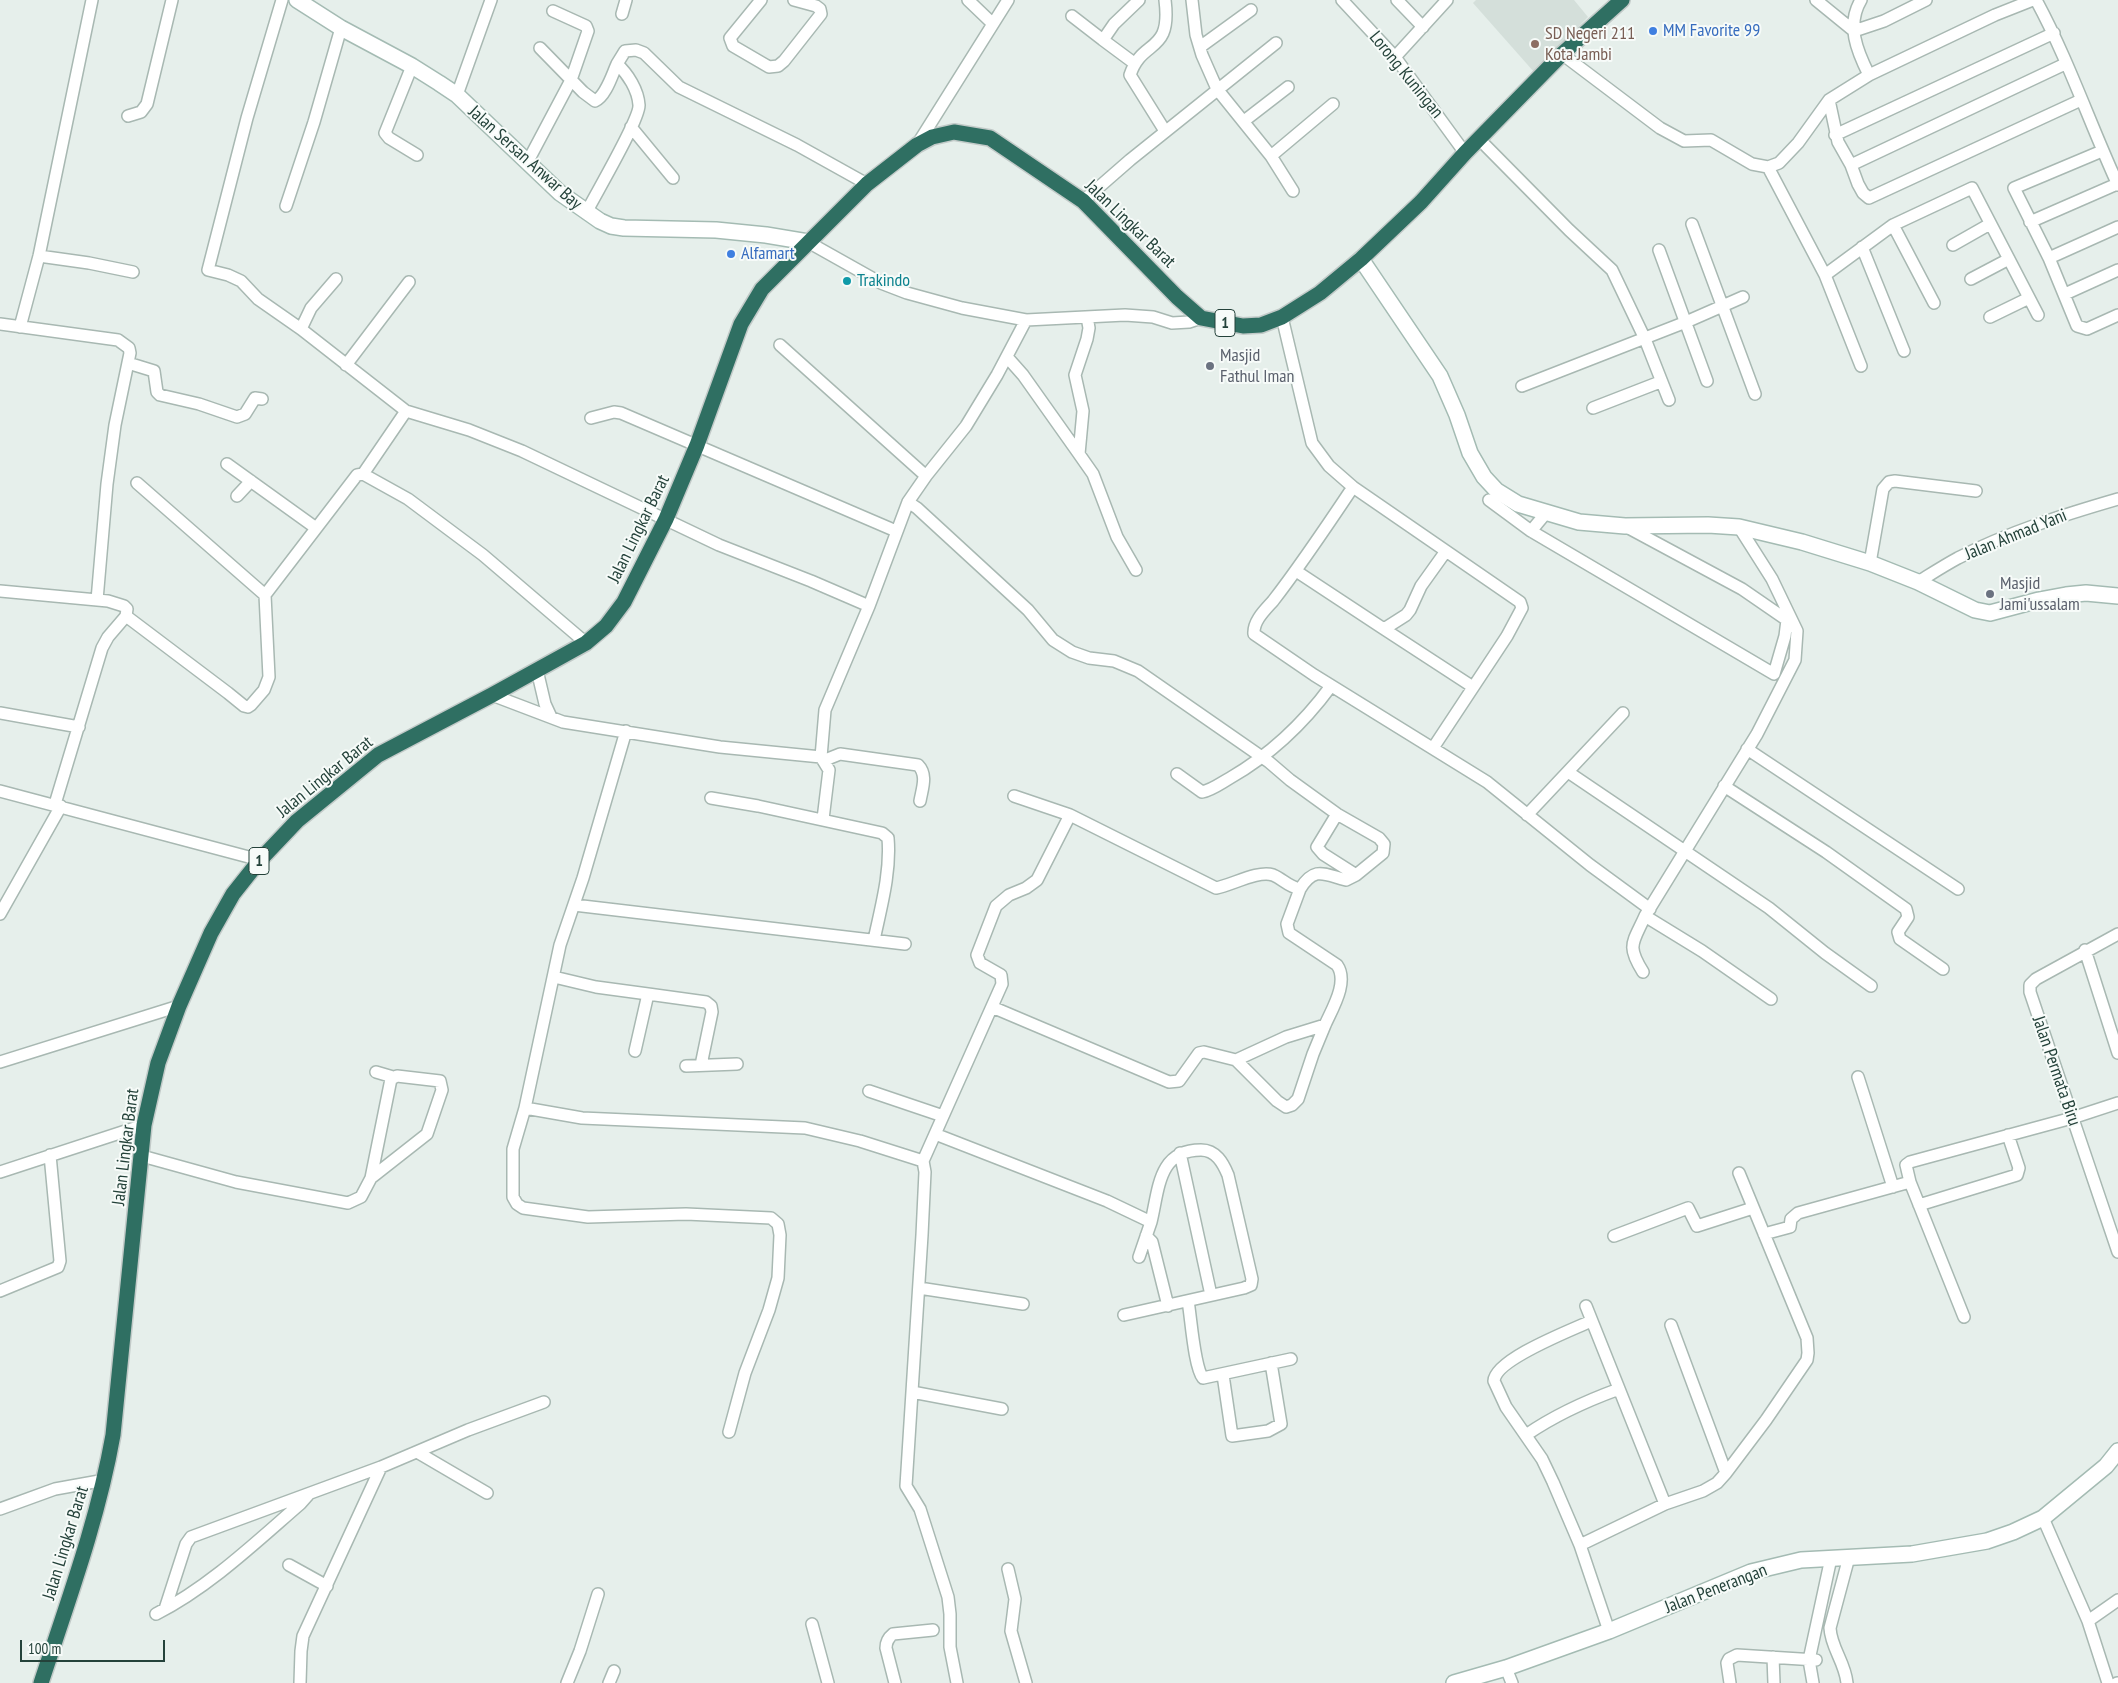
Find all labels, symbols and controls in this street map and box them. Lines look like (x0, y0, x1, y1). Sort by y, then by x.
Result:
place label: MM Favorite 99 (1663, 20, 1760, 42)
place label: SD Negeri 211 Kota Jambi (1545, 23, 1635, 66)
marker: MM Favorite 99 (1647, 25, 1659, 37)
street label: Lorong Kuningan (1364, 27, 1448, 123)
marker: SD Negeri 211 Kota Jambi (1529, 38, 1541, 50)
street label: Jalan Sersan Anwar Bay (464, 101, 586, 215)
street label: Jalan Lingkar Barat (1080, 175, 1180, 273)
place label: Alfamart (741, 243, 795, 265)
marker: Alfamart (725, 248, 737, 260)
place label: Trakindo (857, 270, 910, 292)
marker: Trakindo (841, 275, 853, 287)
road number: 1 (1215, 309, 1235, 336)
place label: Masjid Fathul Iman (1220, 345, 1294, 388)
marker: Masjid Fathul Iman (1204, 360, 1216, 372)
street label: Jalan Lingkar Barat (604, 472, 674, 586)
street label: Jalan Ahmad Yani (1962, 505, 2070, 565)
place label: Masjid Jami'ussalam (2000, 573, 2080, 616)
marker: Masjid Jami'ussalam (1984, 588, 1996, 600)
street label: Jalan Lingkar Barat (273, 732, 377, 822)
road number: 1 (249, 848, 269, 874)
street label: Jalan Permata Biru (2027, 1013, 2085, 1129)
street label: Jalan Lingkar Barat (108, 1087, 144, 1207)
street label: Jalan Lingkar Barat (39, 1484, 93, 1602)
street label: Jalan Penerangan (1662, 1560, 1770, 1618)
scale bar (22, 1630, 168, 1662)
text: 100 m (28, 1639, 61, 1658)

